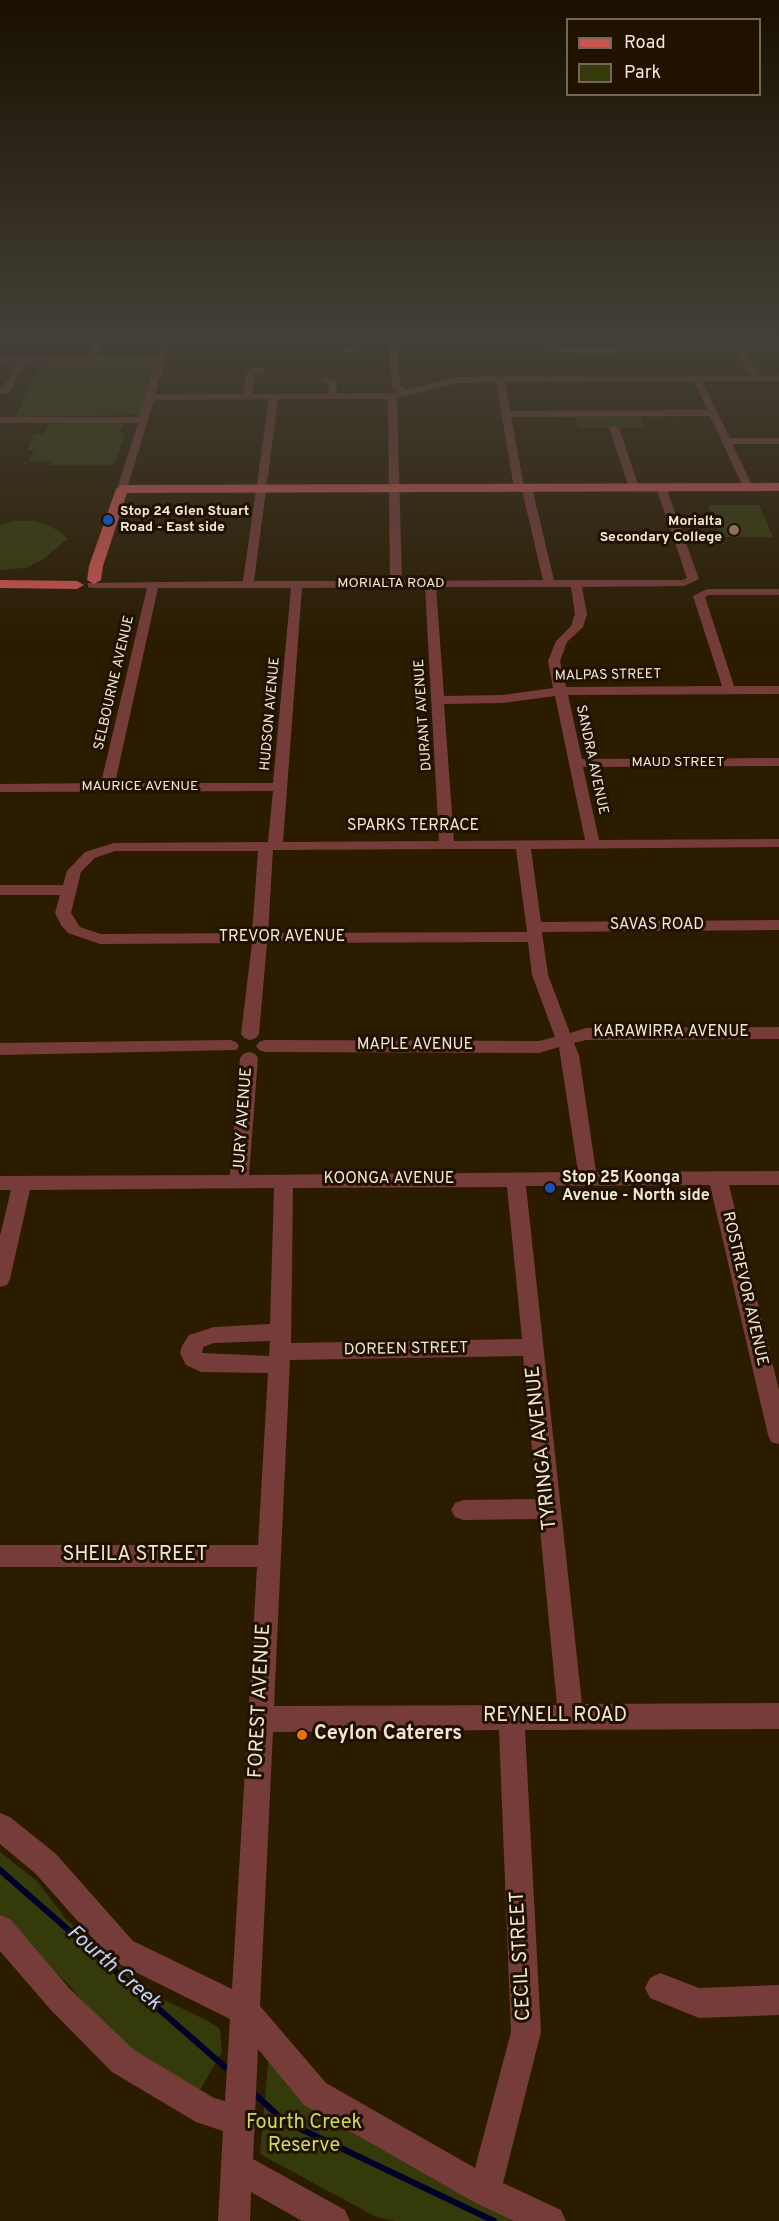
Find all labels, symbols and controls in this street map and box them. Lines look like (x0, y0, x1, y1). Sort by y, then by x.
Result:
legend (566, 18, 761, 96)
text: Road (624, 32, 666, 55)
text: Park (624, 62, 661, 85)
place label: Stop 24 Glen Stuart Road - East side (120, 504, 249, 536)
marker: Stop 24 Glen Stuart Road - East side (101, 513, 115, 527)
place label: Morialta Secondary College (600, 514, 722, 546)
marker: Morialta Secondary College (727, 523, 741, 537)
street label: MORIALTA ROAD (337, 576, 445, 592)
street label: SELBOURNE AVENUE (91, 614, 139, 752)
street label: HUDSON AVENUE (258, 656, 284, 772)
street label: DURANT AVENUE (412, 659, 436, 771)
street label: MALPAS STREET (555, 667, 661, 685)
street label: SANDRA AVENUE (571, 704, 611, 816)
street label: MAUD STREET (632, 755, 724, 771)
street label: MAURICE AVENUE (82, 779, 198, 795)
street label: SPARKS TERRACE (347, 817, 479, 837)
street label: SAVAS ROAD (610, 916, 704, 936)
street label: TREVOR AVENUE (219, 928, 345, 948)
street label: KARAWIRRA AVENUE (593, 1023, 749, 1043)
street label: MAPLE AVENUE (357, 1036, 473, 1056)
street label: JURY AVENUE (231, 1067, 257, 1173)
place label: Stop 25 Koonga Avenue - North side (562, 1169, 710, 1207)
street label: KOONGA AVENUE (324, 1170, 454, 1190)
marker: Stop 25 Koonga Avenue - North side (543, 1181, 557, 1195)
street label: ROSTREVOR AVENUE (717, 1210, 771, 1368)
street label: DOREEN STREET (343, 1339, 469, 1361)
street label: TYRINGA AVENUE (522, 1365, 564, 1531)
street label: SHEILA STREET (62, 1544, 208, 1568)
street label: FOREST AVENUE (245, 1623, 277, 1779)
street label: REYNELL ROAD (483, 1705, 627, 1729)
place label: Ceylon Caterers (314, 1723, 462, 1747)
marker: Ceylon Caterers (295, 1728, 309, 1742)
street label: CECIL STREET (507, 1890, 537, 2022)
water label: Fourth Creek (61, 1921, 165, 2017)
park label: Fourth Creek Reserve (246, 2112, 362, 2159)

